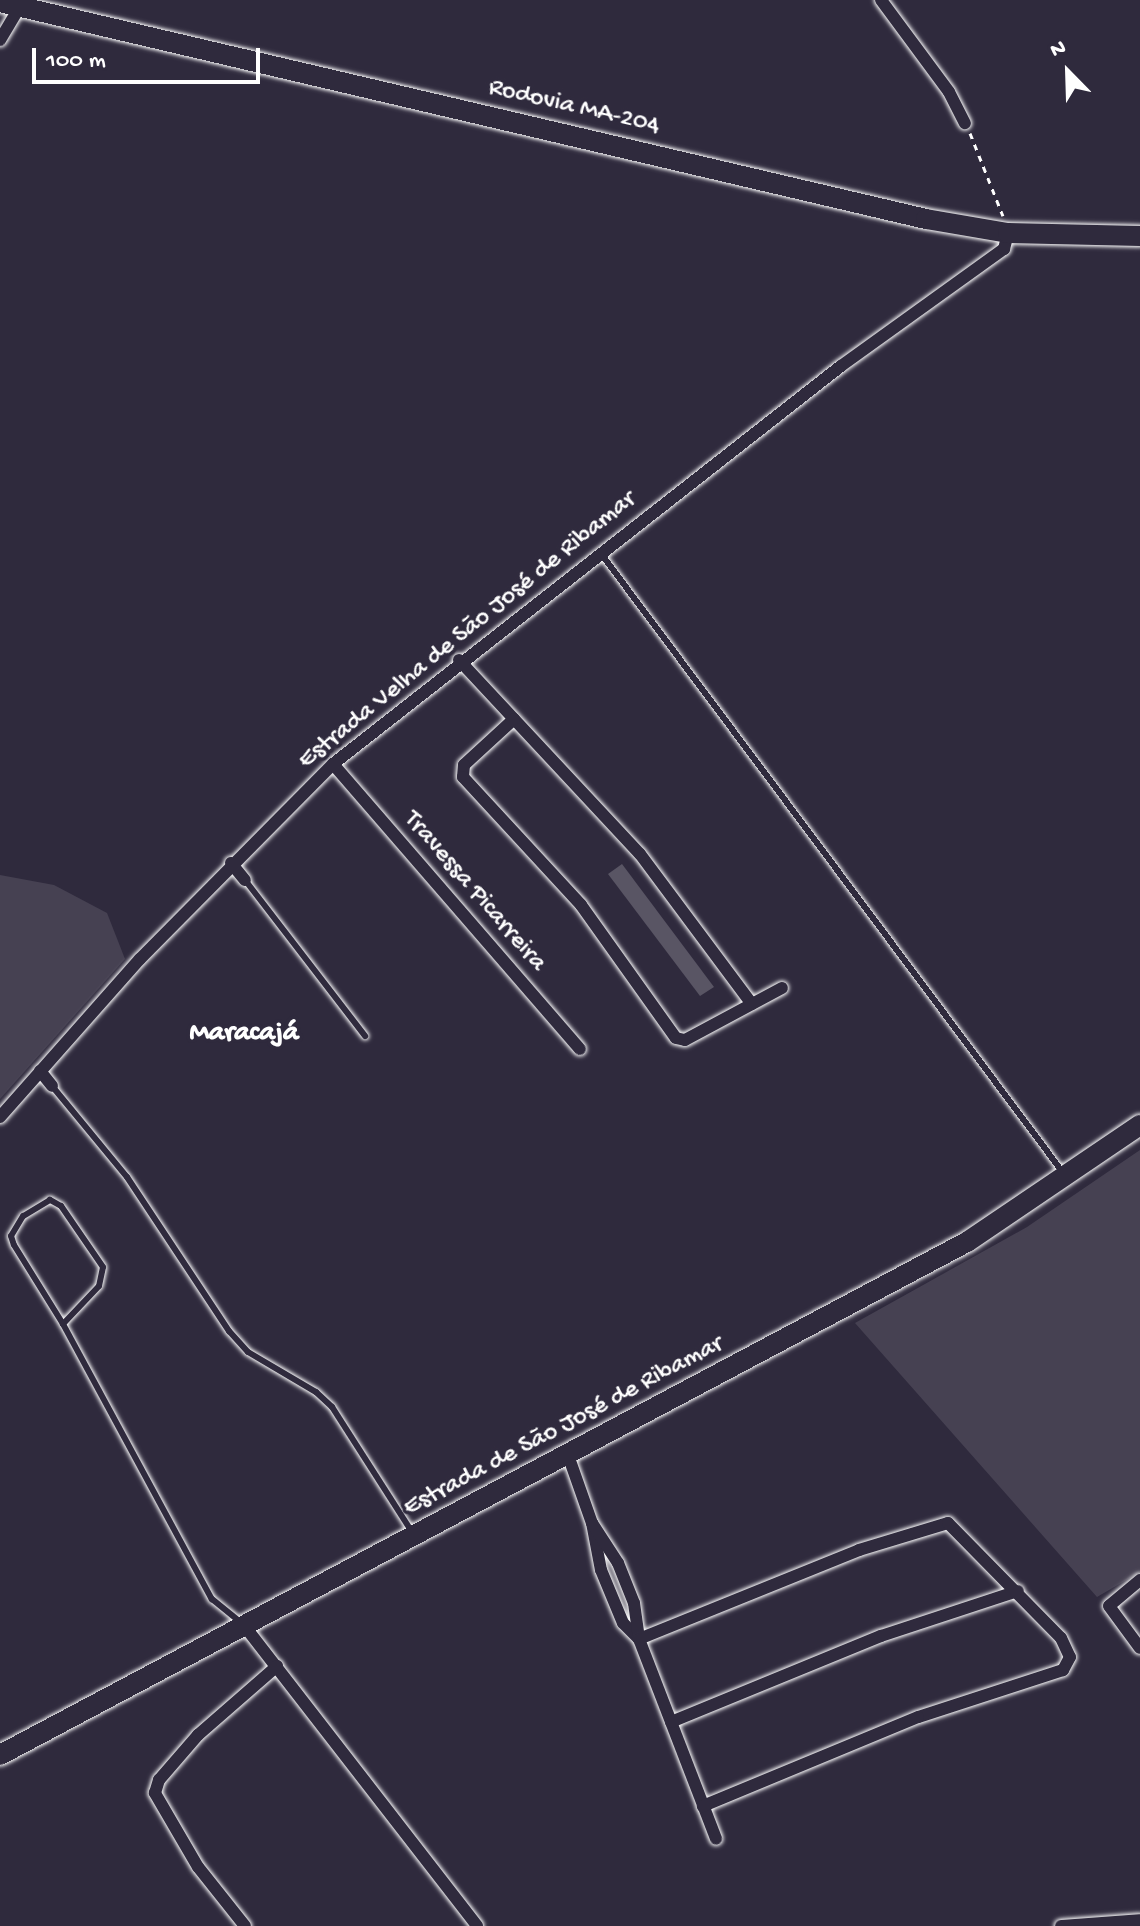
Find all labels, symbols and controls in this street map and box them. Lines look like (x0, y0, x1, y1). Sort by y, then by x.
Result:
scale bar (36, 32, 264, 82)
north arrow (1028, 32, 1108, 112)
text: N (1047, 35, 1070, 65)
text: 100 m (46, 47, 106, 76)
street label: Rodovia MA-204 (485, 73, 663, 143)
street label: Estrada Velha de São José de Ribamar (293, 485, 643, 777)
street label: Travessa Picarreira (396, 805, 552, 979)
district label: Maracajá (189, 1017, 299, 1051)
street label: Estrada de São José de Ribamar (399, 1329, 729, 1525)

